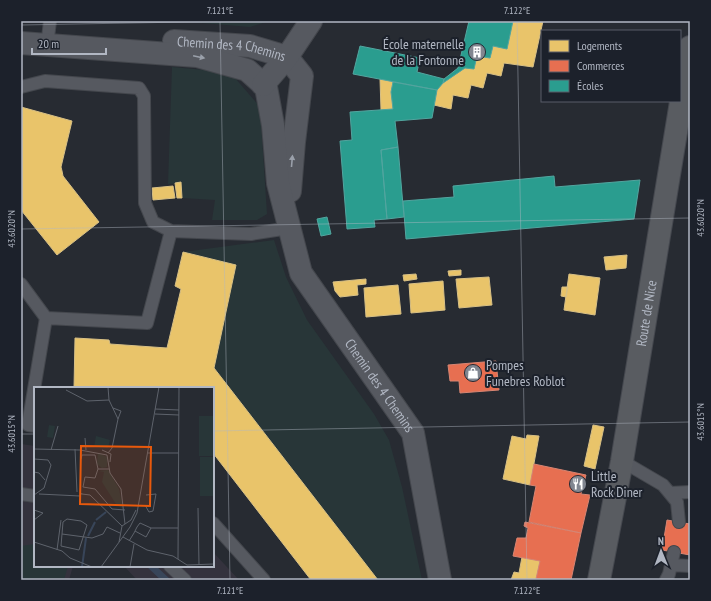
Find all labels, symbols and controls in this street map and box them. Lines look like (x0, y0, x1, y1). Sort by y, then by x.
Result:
text: 7.121°E (207, 4, 233, 17)
text: 7.122°E (504, 4, 530, 17)
scale bar (32, 30, 106, 56)
legend (541, 30, 681, 102)
street label: Chemin des 4 Chemins (176, 32, 288, 65)
place label: École maternelle de la Fontonne (383, 35, 464, 69)
text: 20 m (38, 36, 59, 51)
text: Logements (577, 38, 622, 53)
building icon: École maternelle de la Fontonne (467, 42, 487, 62)
one-way arrow (193, 55, 205, 61)
text: Commerces (577, 58, 624, 73)
text: Écoles (577, 78, 603, 93)
one-way arrow (288, 155, 295, 168)
text: 43.6020°N (694, 199, 707, 237)
text: 43.6020°N (5, 210, 18, 248)
street label: Route de Nice (632, 279, 661, 348)
street label: Chemin des 4 Chemins (341, 335, 419, 436)
place label: Pompes Funebres Roblot (486, 356, 565, 390)
shop icon: Pompes Funebres Roblot (463, 363, 483, 383)
inset map (34, 387, 214, 567)
text: 43.6015°N (694, 403, 707, 441)
text: 43.6015°N (5, 415, 18, 453)
place label: Little Rock Diner (591, 467, 643, 501)
restaurant icon: Little Rock Diner (568, 474, 588, 494)
north arrow (641, 531, 681, 571)
text: N (658, 534, 664, 548)
text: 7.121°E (217, 584, 243, 597)
text: 7.122°E (514, 584, 540, 597)

